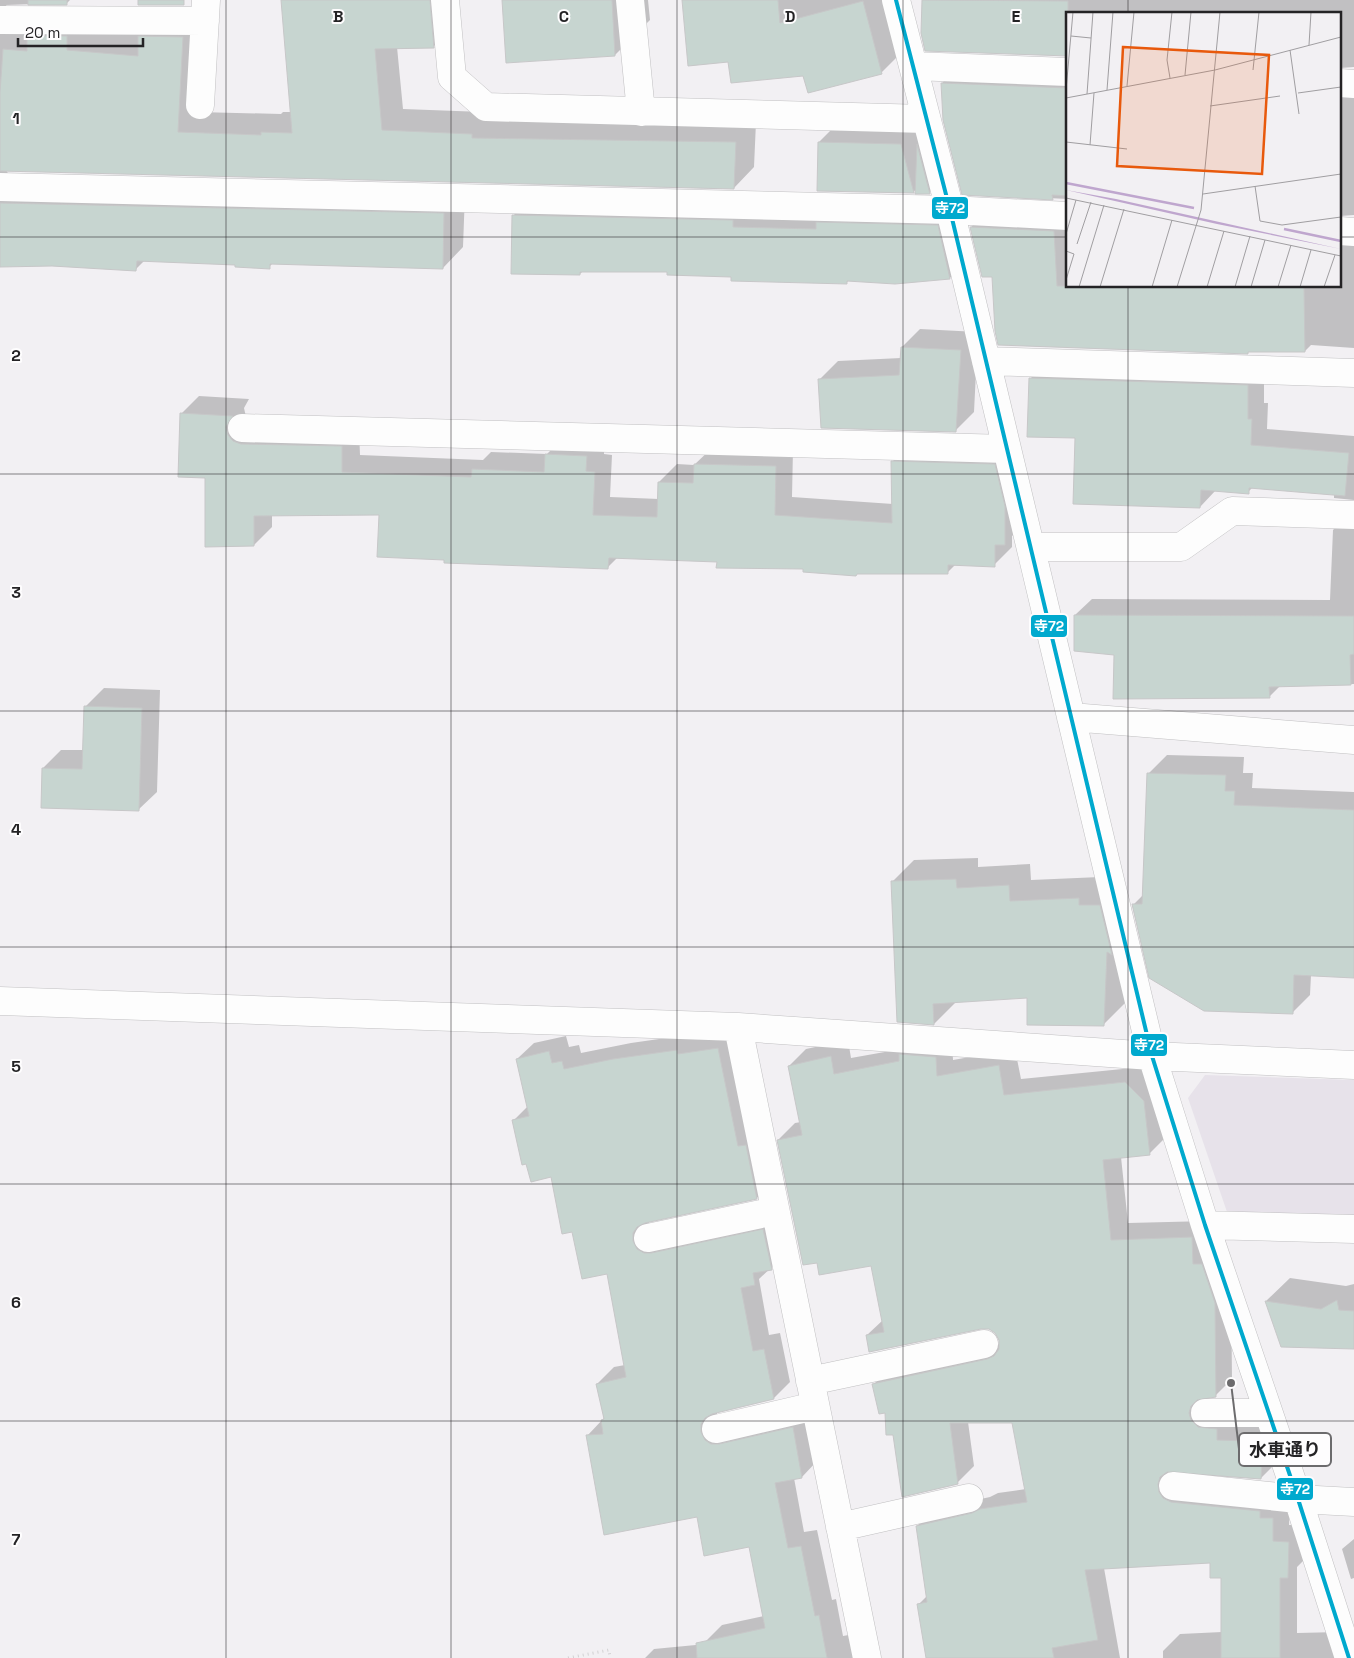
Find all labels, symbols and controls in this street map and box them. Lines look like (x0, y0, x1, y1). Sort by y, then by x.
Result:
text: B (333, 6, 343, 27)
text: C (559, 6, 569, 27)
text: D (785, 6, 795, 27)
text: E (1012, 6, 1021, 27)
inset map (1066, 12, 1342, 288)
scale bar (18, 15, 142, 47)
text: 20 m (25, 23, 60, 42)
text: 1 (12, 108, 20, 129)
line badge: 寺72 (931, 196, 969, 220)
text: 寺72 (935, 199, 965, 217)
text: 2 (11, 345, 21, 366)
text: 3 (11, 582, 21, 603)
line badge: 寺72 (1030, 614, 1068, 638)
text: 寺72 (1034, 617, 1064, 635)
text: 4 (11, 819, 21, 840)
line badge: 寺72 (1130, 1033, 1168, 1057)
text: 寺72 (1134, 1036, 1164, 1054)
text: 5 (11, 1056, 21, 1077)
text: 6 (11, 1292, 21, 1313)
callout: 水車通り (1239, 1433, 1331, 1466)
text: 水車通り (1249, 1438, 1321, 1461)
line badge: 寺72 (1276, 1477, 1314, 1501)
text: 寺72 (1280, 1480, 1310, 1498)
text: 7 (12, 1529, 21, 1550)

